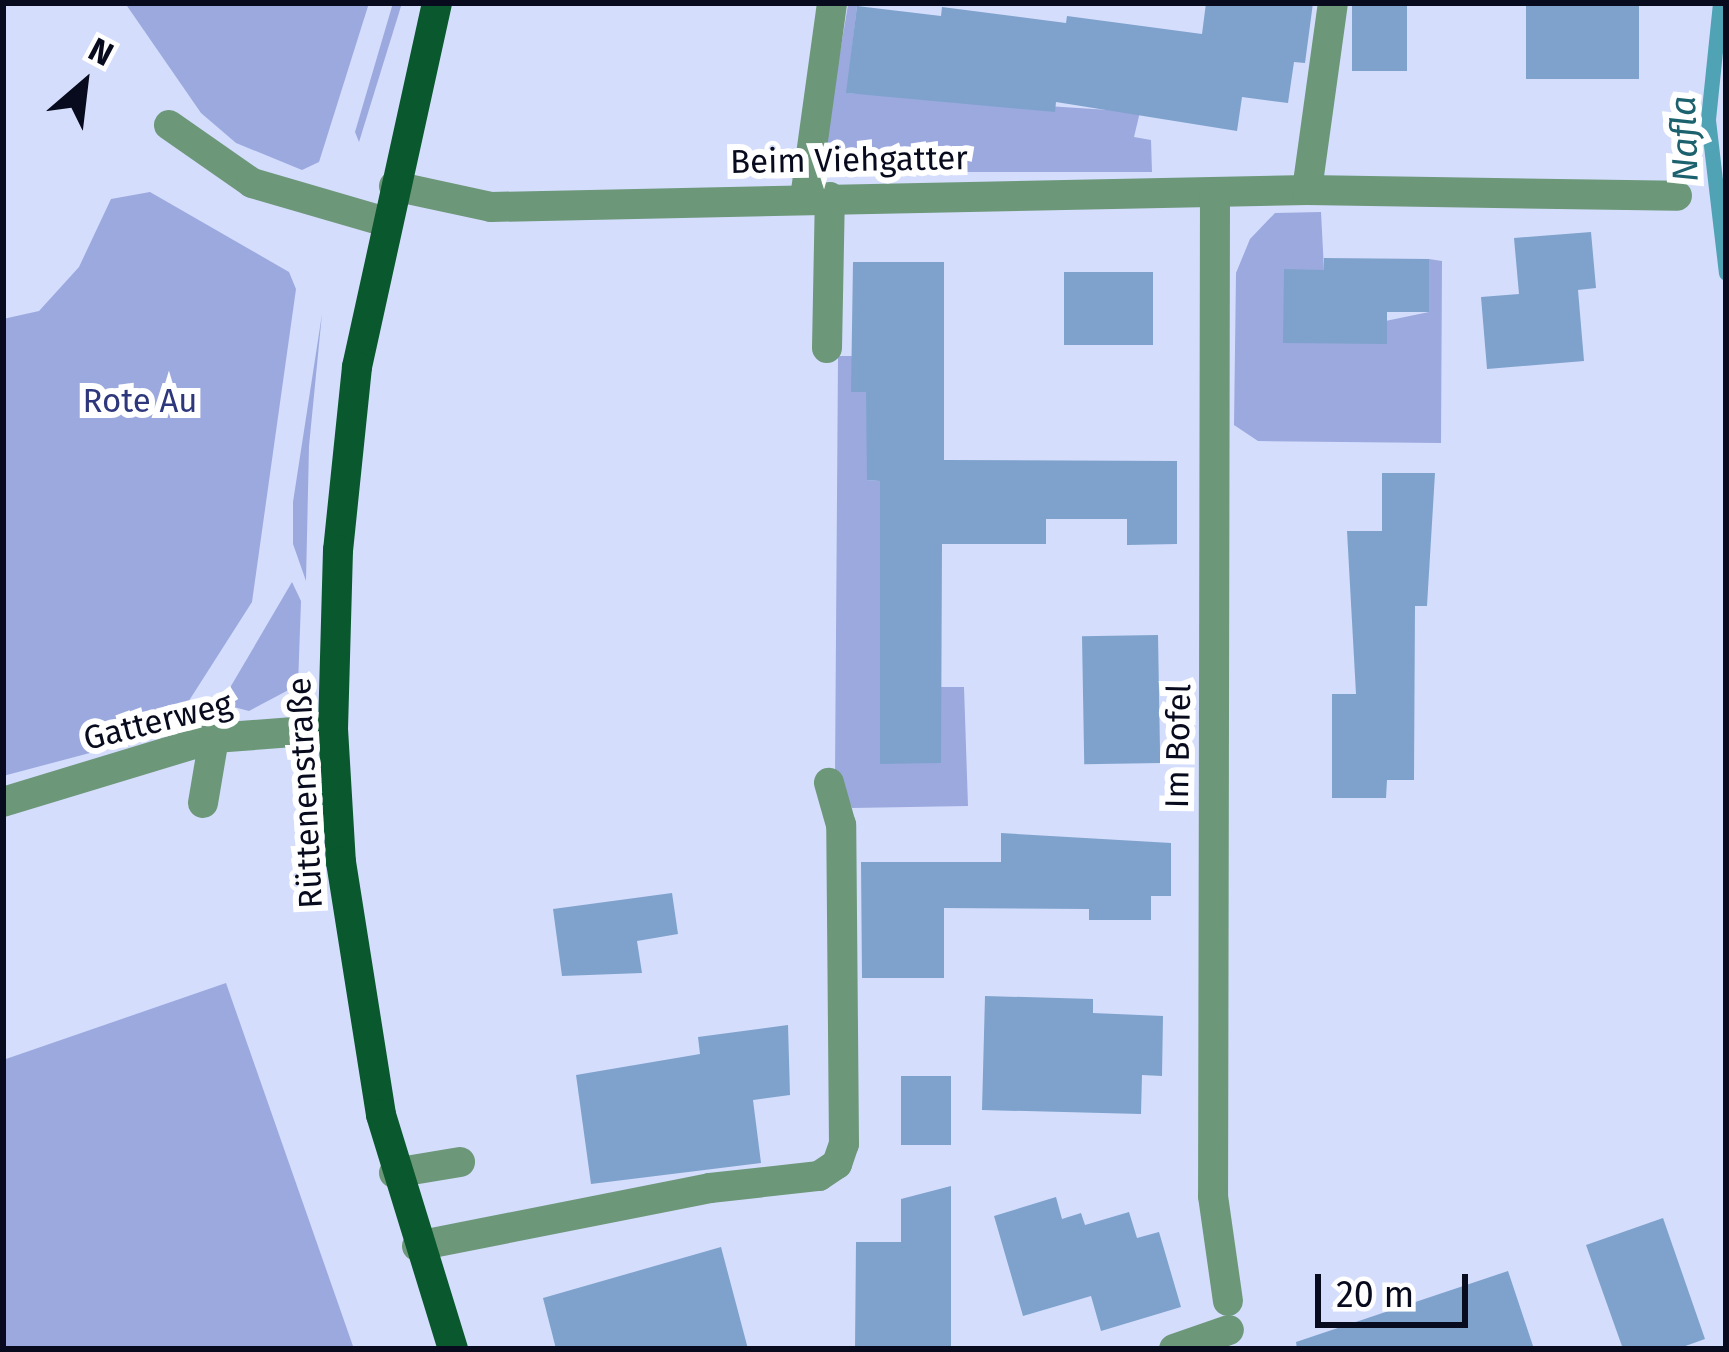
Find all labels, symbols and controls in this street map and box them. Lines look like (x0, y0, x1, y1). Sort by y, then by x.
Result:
north arrow (24, 24, 144, 144)
text: N (82, 29, 120, 75)
water label: Nafla (1662, 95, 1708, 183)
street label: Beim Viehgatter (730, 139, 968, 183)
park label: Rote Au (82, 382, 198, 422)
street label: Rüttenenstraße (280, 676, 332, 910)
street label: Im Bofel (1158, 683, 1200, 809)
street label: Gatterweg (80, 684, 236, 760)
scale bar (1321, 1250, 1474, 1324)
text: 20 m (1336, 1273, 1414, 1317)

